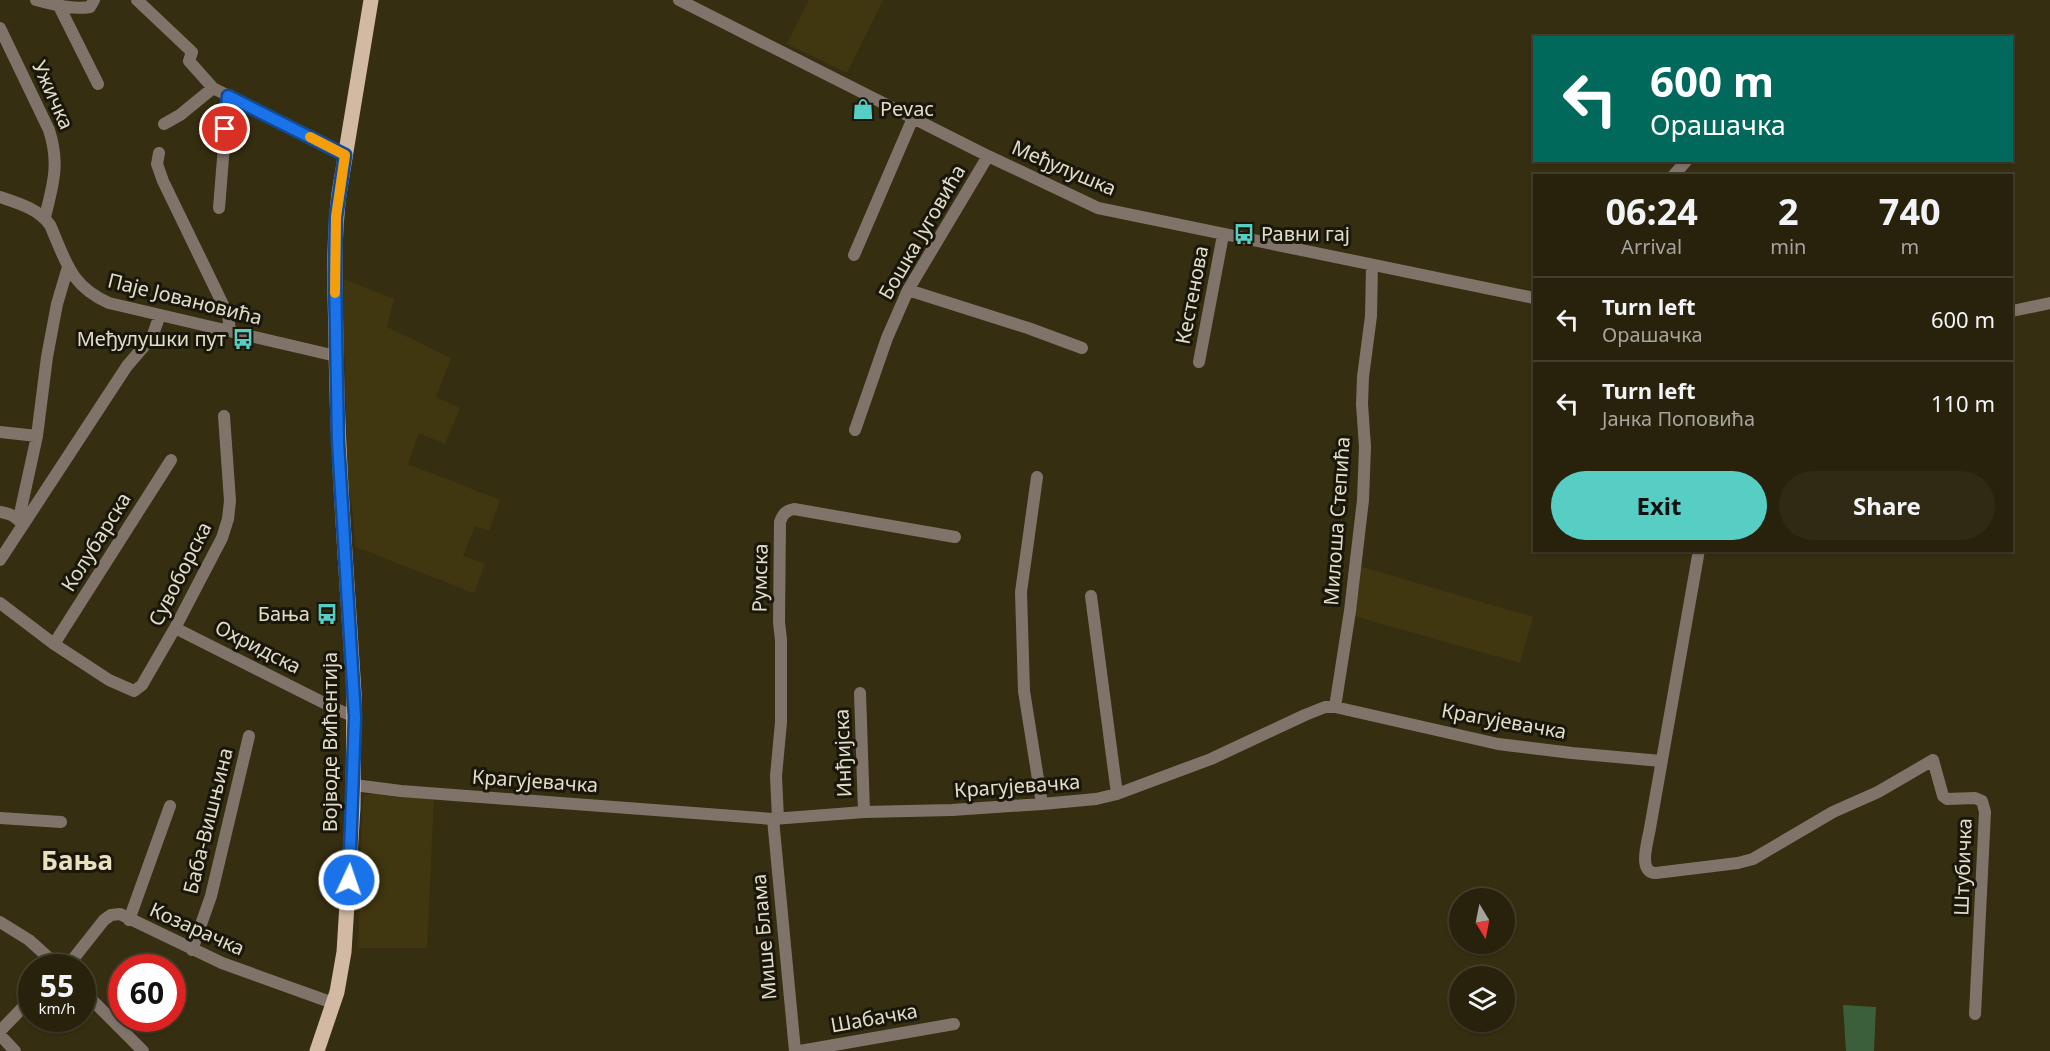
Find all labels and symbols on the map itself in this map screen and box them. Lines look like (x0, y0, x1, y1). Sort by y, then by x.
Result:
street label: Ужичка (26, 56, 81, 133)
place label: Pevac (880, 95, 934, 122)
shop icon: Pevac (851, 97, 875, 121)
pin (199, 103, 250, 154)
street label: Међулушка (1008, 133, 1121, 202)
street label: Бошка Југовића (872, 159, 971, 304)
place label: Равни гај (1261, 220, 1350, 247)
bus stop icon: Равни гај (1232, 222, 1256, 246)
street label: Кестенова (1169, 243, 1214, 346)
street label: Паје Јовановића (105, 266, 265, 331)
place label: Међулушки пут (77, 325, 226, 352)
bus stop icon: Међулушки пут (231, 327, 255, 351)
street label: Милоша Степића (1317, 436, 1356, 606)
street label: Колубарска (54, 487, 137, 597)
street label: Сувоборска (142, 517, 217, 630)
street label: Румска (745, 543, 774, 613)
place label: Бања (258, 600, 310, 627)
bus stop icon: Бања (315, 602, 339, 626)
street label: Охридска (211, 613, 306, 680)
street label: Војводе Вићентија (316, 652, 343, 832)
street label: Крагујевачка (1439, 696, 1569, 745)
street label: Инђијска (827, 708, 858, 798)
street label: Баба-Вишњина (176, 745, 239, 897)
street label: Крагујевачка (471, 763, 599, 798)
street label: Крагујевачка (953, 768, 1081, 803)
street label: Штубичка (1947, 818, 1978, 916)
district label: Бања (41, 842, 113, 878)
position arrow (317, 848, 381, 912)
street label: Мише Блама (745, 873, 782, 1001)
north arrow (1449, 888, 1515, 954)
street label: Козарачка (145, 896, 249, 961)
speed limit sign: 60 (108, 954, 186, 1032)
street label: Шабачка (828, 997, 920, 1038)

